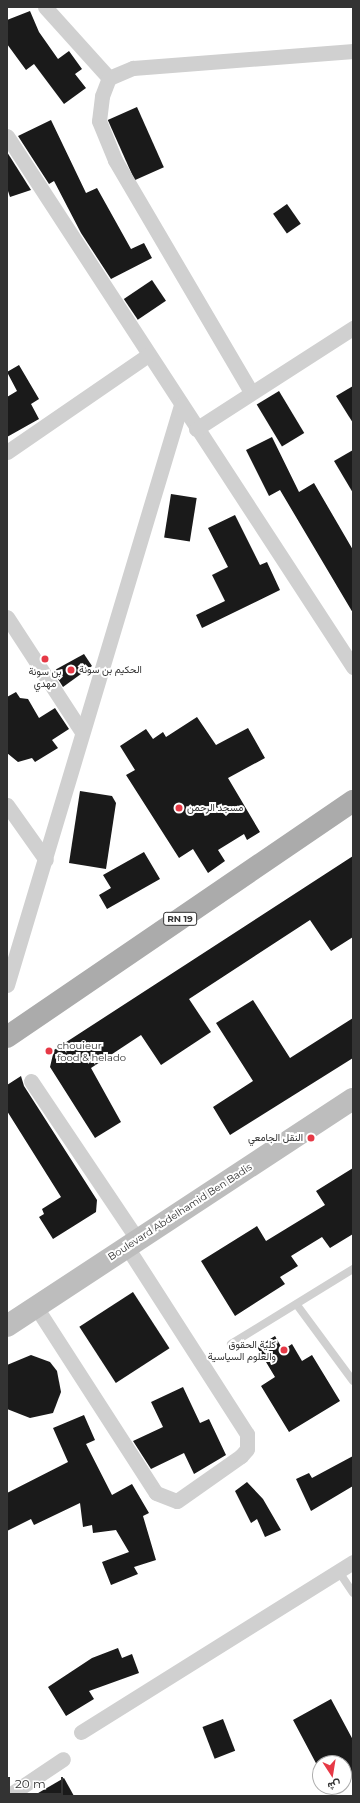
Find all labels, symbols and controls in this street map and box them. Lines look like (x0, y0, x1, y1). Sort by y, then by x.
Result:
marker: بن سونة مهدي (40, 654, 50, 664)
place label: الحكيم بن سونة (79, 664, 142, 676)
place label: بن سونة مهدي (28, 665, 62, 688)
marker: الحكيم بن سونة (66, 665, 76, 675)
place label: مسجد الرحمن (187, 802, 243, 814)
marker: مسجد الرحمن (174, 803, 184, 813)
road number: RN 19 (163, 912, 197, 926)
place label: chouieur food & helado (57, 1039, 126, 1062)
marker: chouieur food & helado (44, 1046, 54, 1056)
place label: النقل الجامعي (248, 1132, 303, 1144)
marker: النقل الجامعي (306, 1133, 316, 1143)
street label: Boulevard Abdelhamid Ben Badis (106, 1161, 254, 1263)
place label: كلية الحقوق والعلوم السياسية (208, 1338, 276, 1362)
marker: كلية الحقوق والعلوم السياسية (279, 1345, 289, 1355)
north arrow (312, 1755, 352, 1795)
scale bar (10, 1769, 65, 1795)
text: 20 m (15, 1776, 46, 1791)
text: ش (326, 1778, 342, 1794)

